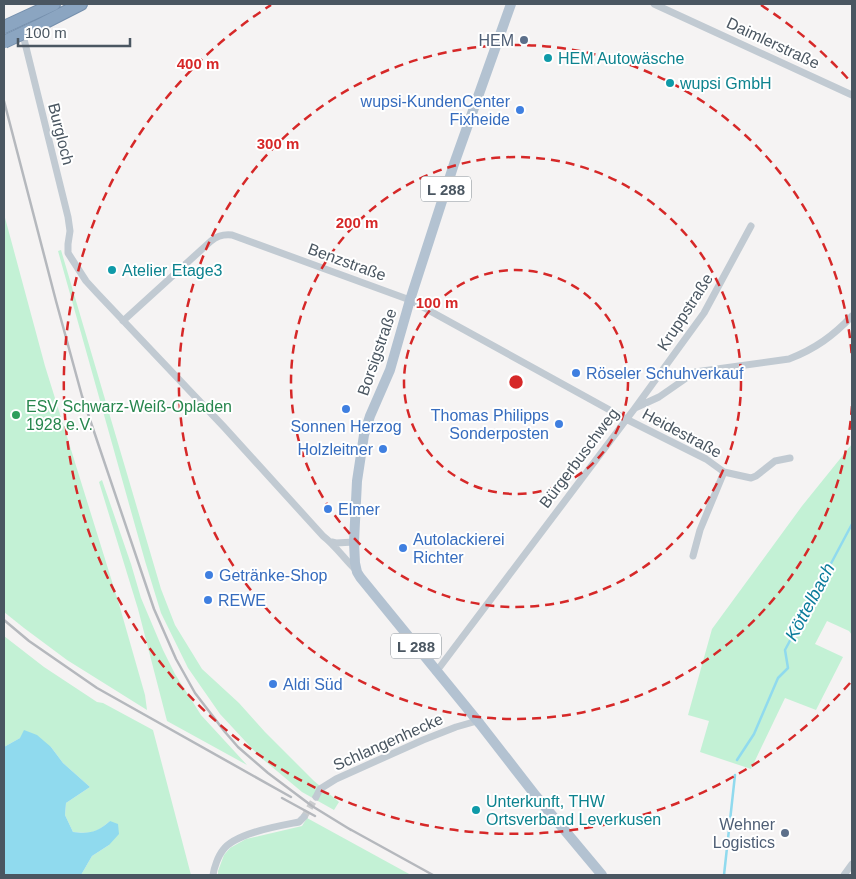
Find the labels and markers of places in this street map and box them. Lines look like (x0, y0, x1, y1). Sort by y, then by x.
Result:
place label: HEM (478, 32, 514, 49)
marker: HEM (518, 34, 530, 46)
place label: HEM Autowäsche (558, 50, 684, 67)
marker: HEM Autowäsche (542, 52, 554, 64)
place label: wupsi GmbH (679, 75, 772, 92)
marker: wupsi GmbH (664, 77, 676, 89)
place label: wupsi-KundenCenter Fixheide (360, 93, 511, 128)
marker: wupsi-KundenCenter Fixheide (514, 104, 526, 116)
place label: Atelier Etage3 (122, 262, 223, 279)
marker: Atelier Etage3 (106, 264, 118, 276)
place label: Röseler Schuhverkauf (586, 365, 744, 382)
marker: Röseler Schuhverkauf (570, 367, 582, 379)
centre of rings (507, 373, 525, 391)
place label: ESV Schwarz-Weiß-Opladen 1928 e.V. (26, 398, 232, 433)
marker: Sonnen Herzog (340, 403, 352, 415)
place label: Thomas Philipps Sonderposten (431, 407, 549, 442)
marker: ESV Schwarz-Weiß-Opladen 1928 e.V. (10, 409, 22, 421)
place label: Sonnen Herzog (290, 418, 402, 435)
marker: Thomas Philipps Sonderposten (553, 418, 565, 430)
place label: Holzleitner (297, 441, 374, 458)
marker: Holzleitner (377, 443, 389, 455)
place label: Elmer (338, 501, 380, 518)
marker: Elmer (322, 503, 334, 515)
place label: Autolackierei Richter (413, 531, 505, 566)
marker: Autolackierei Richter (397, 542, 409, 554)
place label: Getränke-Shop (219, 567, 328, 584)
marker: Getränke-Shop (203, 569, 215, 581)
place label: REWE (218, 592, 266, 609)
marker: REWE (202, 594, 214, 606)
place label: Aldi Süd (283, 676, 343, 693)
marker: Aldi Süd (267, 678, 279, 690)
place label: Unterkunft, THW Ortsverband Leverkusen (486, 793, 661, 828)
marker: Unterkunft, THW Ortsverband Leverkusen (470, 804, 482, 816)
place label: Wehner Logistics (713, 816, 776, 851)
marker: Wehner Logistics (779, 827, 791, 839)

